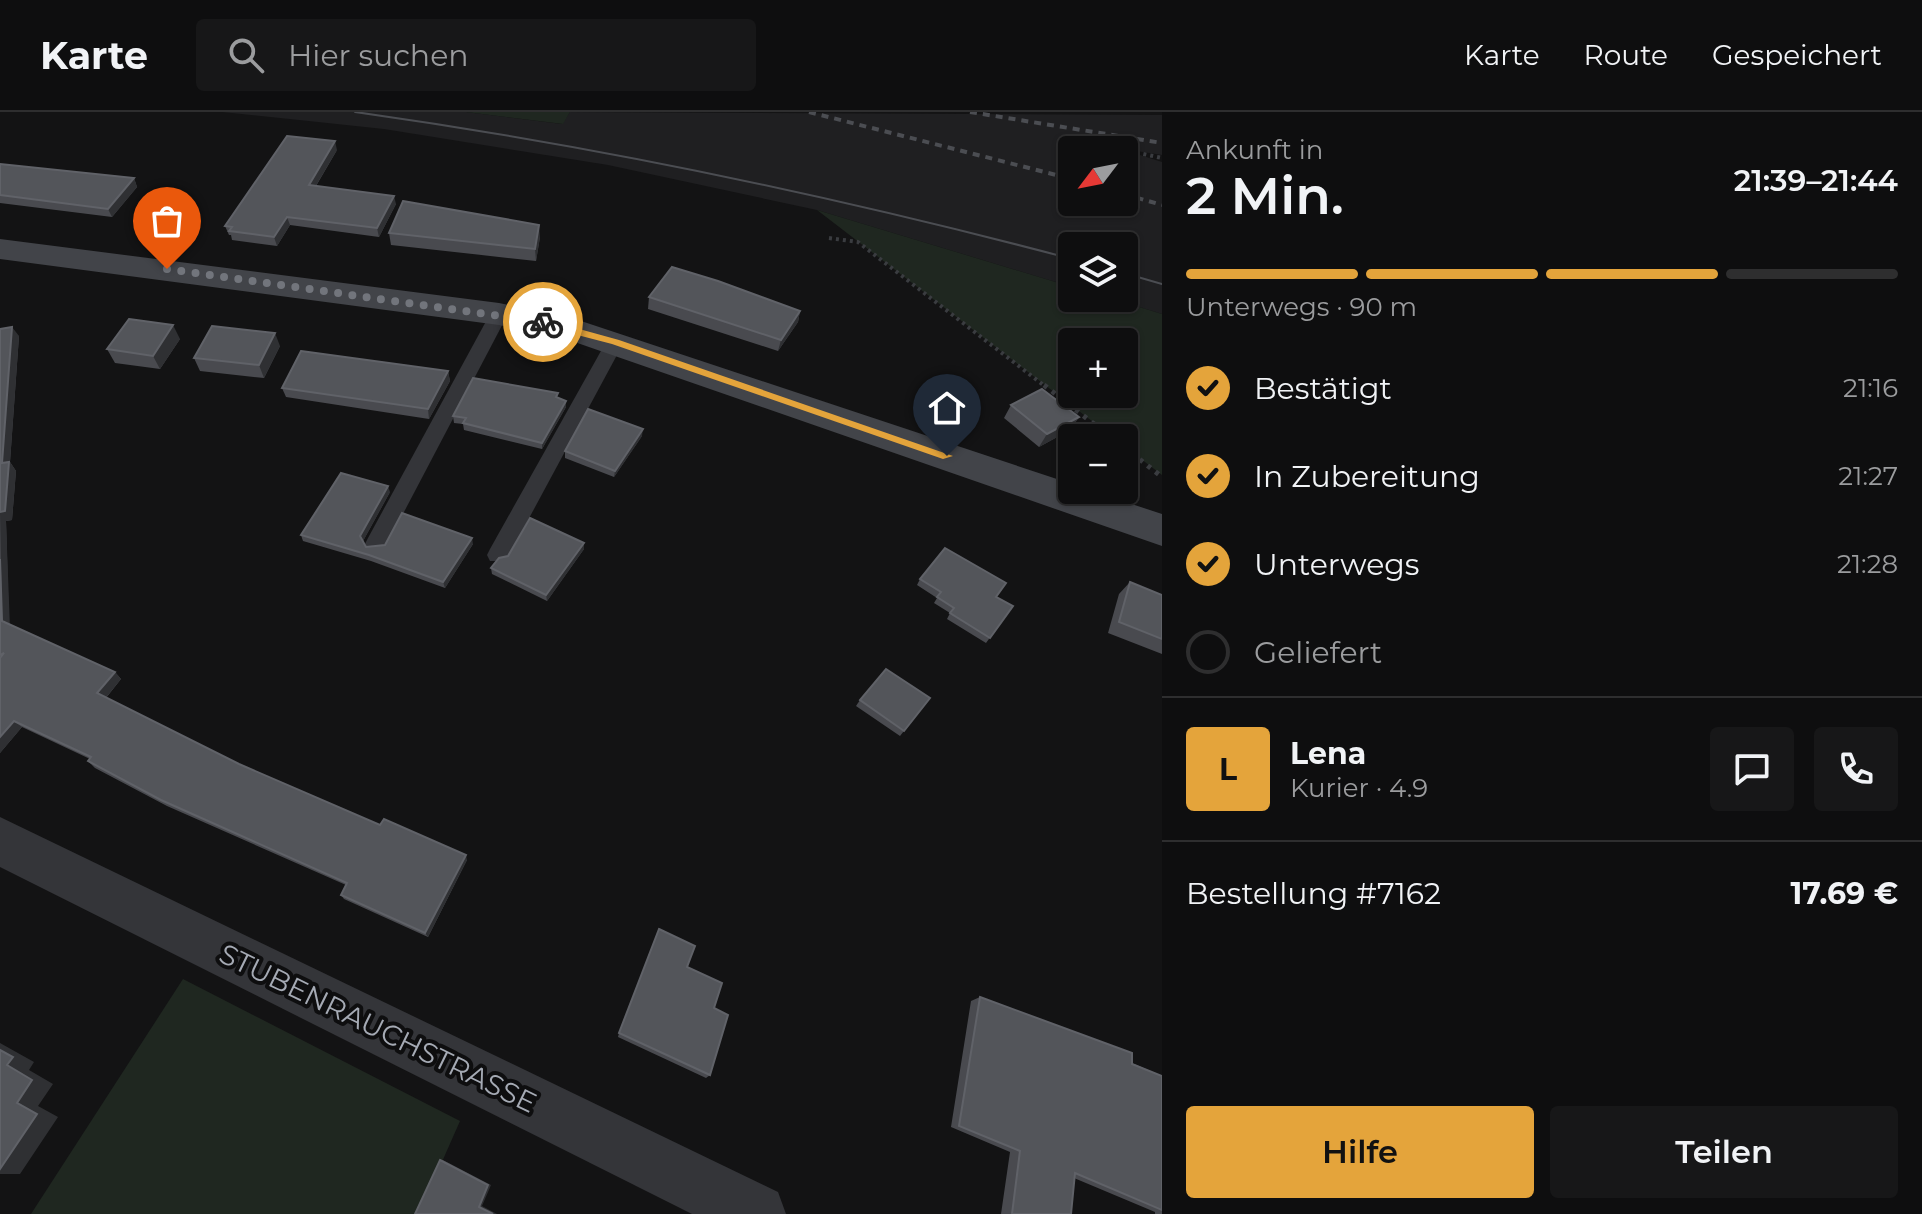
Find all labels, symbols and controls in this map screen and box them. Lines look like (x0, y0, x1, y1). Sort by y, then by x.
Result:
search box (196, 19, 756, 91)
text: Karte (40, 32, 148, 79)
icon: search (224, 33, 268, 77)
text: Hier suchen (288, 37, 469, 74)
text: Karte (1464, 38, 1540, 72)
text: Route (1584, 38, 1668, 72)
text: Gespeichert (1712, 38, 1882, 72)
text: Ankunft in (1186, 134, 1323, 166)
north arrow (1058, 136, 1138, 216)
map controls (1058, 136, 1138, 504)
text: 21:39–21:44 (1734, 162, 1898, 199)
text: 2 Min. (1186, 164, 1344, 227)
pin (133, 187, 201, 269)
icon: bag (145, 199, 189, 243)
button: layers (1058, 232, 1138, 312)
courier (503, 282, 583, 362)
text: Unterwegs · 90 m (1186, 291, 1417, 323)
icon: bike (521, 300, 565, 344)
button: + (1058, 328, 1138, 408)
icon: check (1186, 366, 1230, 410)
text: Bestätigt (1254, 370, 1392, 407)
text: 21:16 (1843, 372, 1898, 404)
pin (913, 374, 981, 456)
icon: home (925, 386, 969, 430)
button: − (1058, 424, 1138, 504)
icon: check (1186, 454, 1230, 498)
text: In Zubereitung (1254, 458, 1480, 495)
text: 21:27 (1838, 460, 1898, 492)
icon: check (1186, 542, 1230, 586)
text: Unterwegs (1254, 546, 1419, 583)
text: 21:28 (1837, 548, 1898, 580)
text: Geliefert (1254, 634, 1382, 671)
button: chat (1710, 727, 1794, 811)
button: phone (1814, 727, 1898, 811)
text: Lena (1290, 735, 1366, 772)
text: L (1219, 751, 1237, 788)
text: Kurier · 4.9 (1290, 772, 1428, 804)
text: Bestellung #7162 (1186, 875, 1441, 912)
text: 17.69 € (1791, 875, 1898, 912)
street label: STUBENRAUCHSTRASSE (214, 936, 542, 1120)
button: Hilfe (1186, 1106, 1534, 1198)
button: Teilen (1550, 1106, 1898, 1198)

